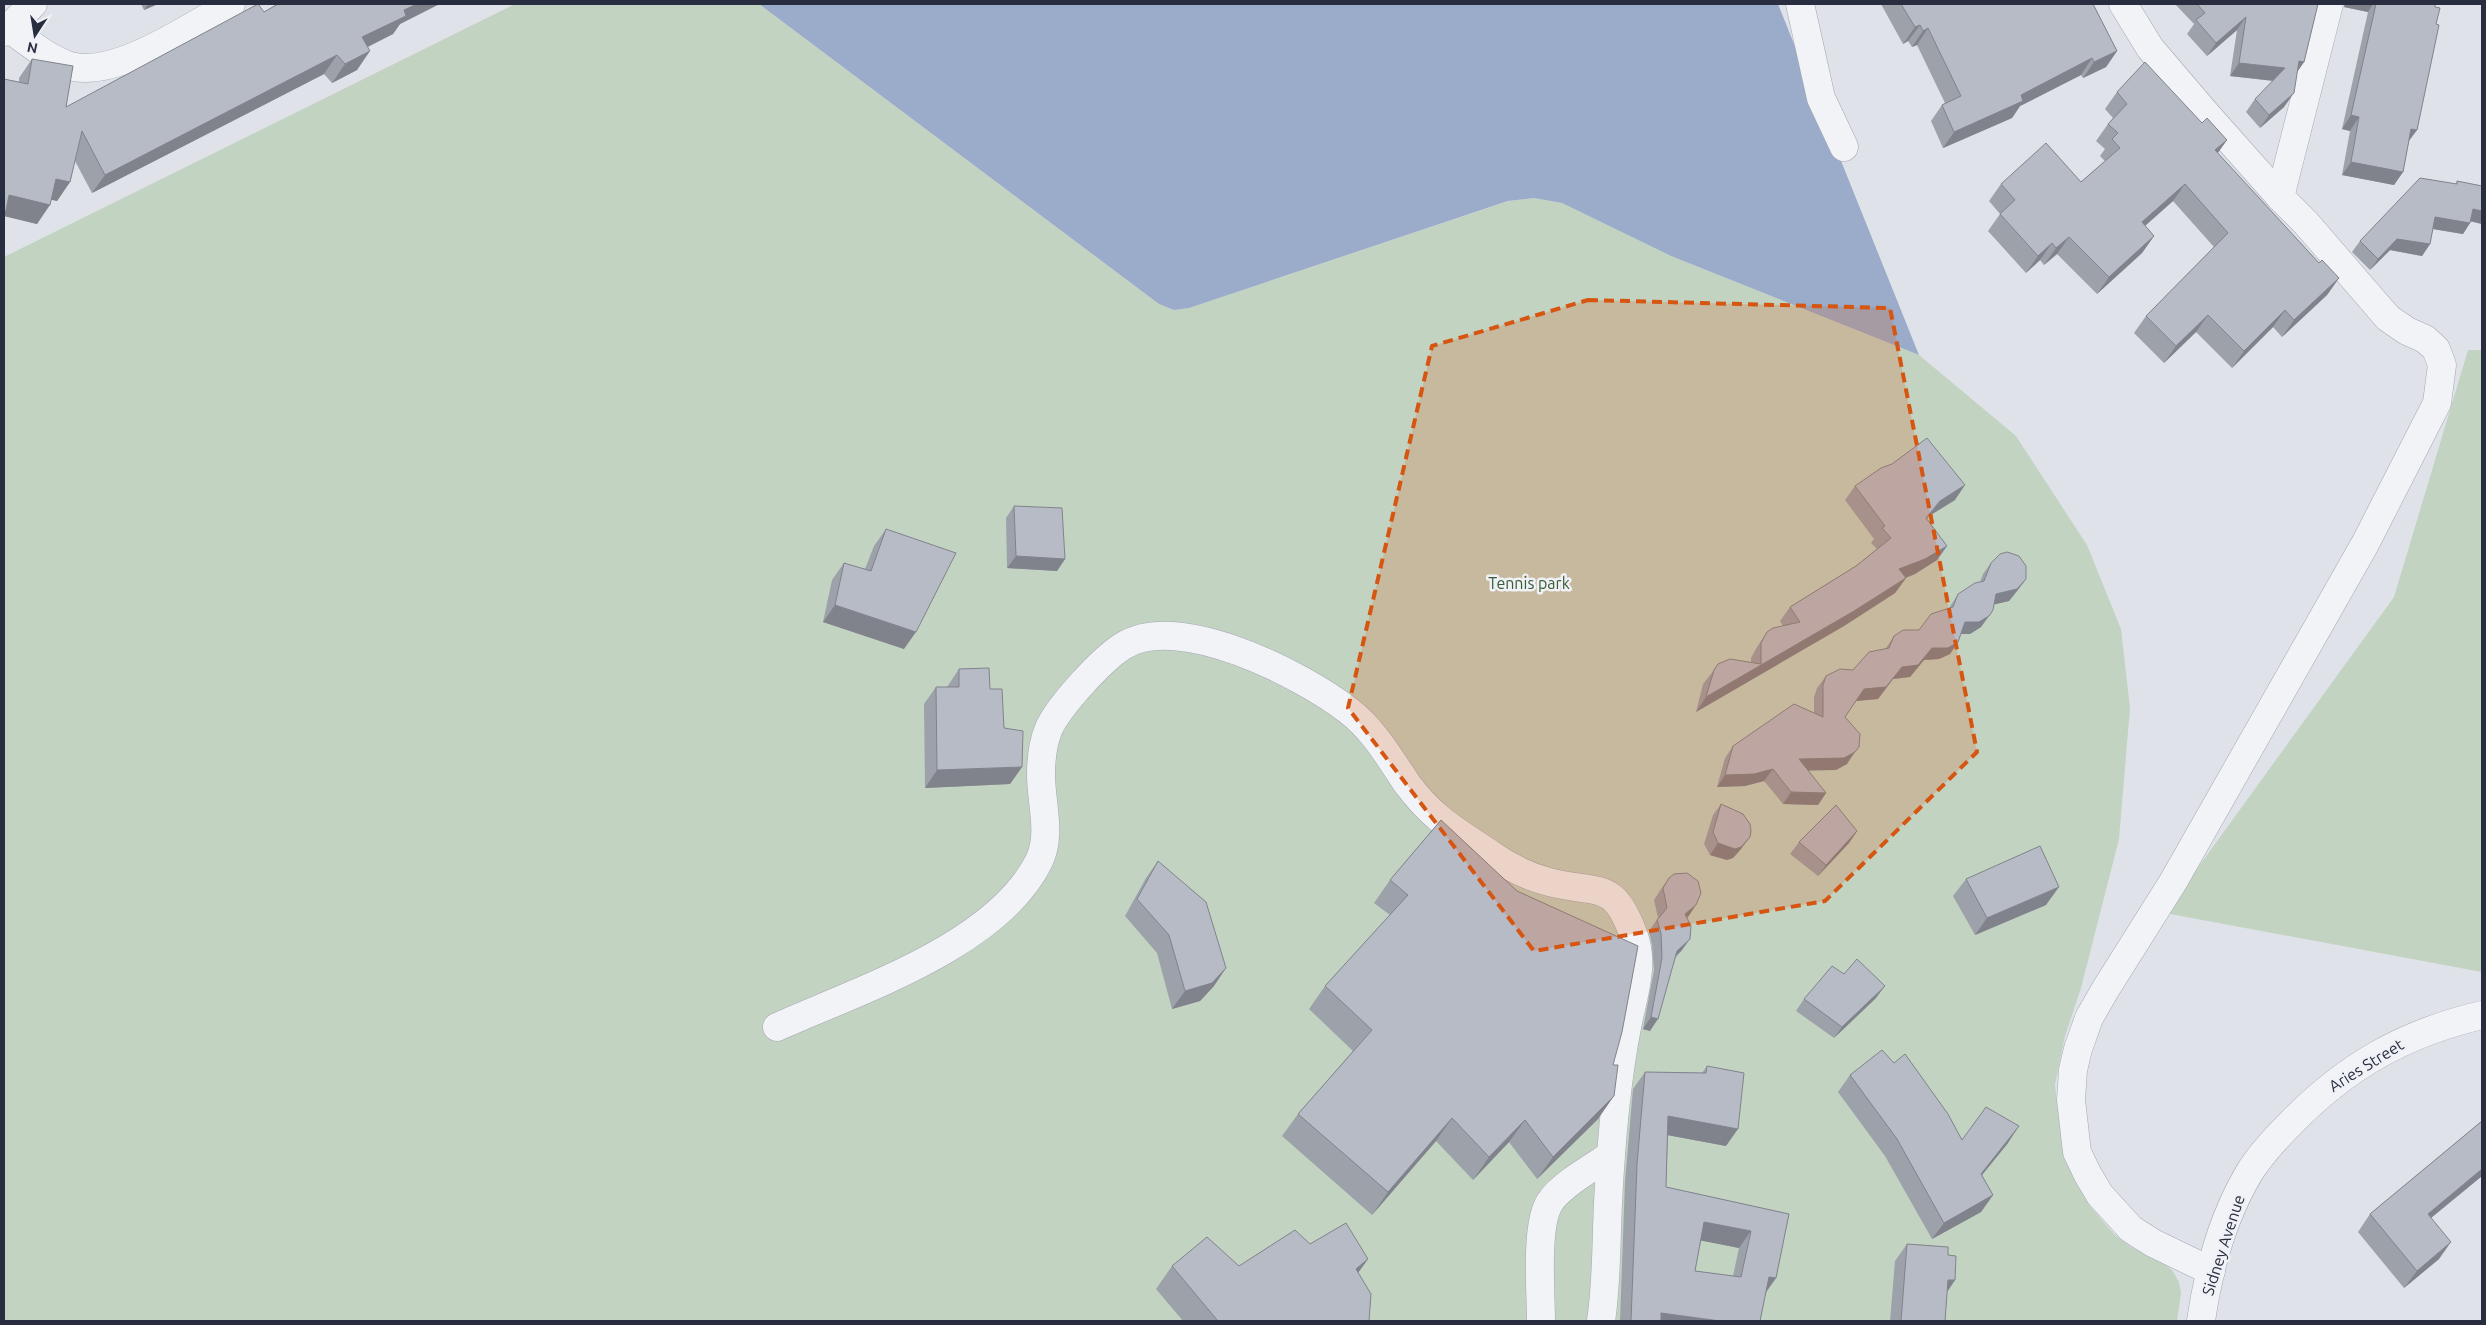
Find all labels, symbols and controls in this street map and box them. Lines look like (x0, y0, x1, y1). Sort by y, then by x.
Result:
north arrow (10, 10, 60, 60)
text: N (26, 39, 39, 57)
park label: Tennis park (1488, 574, 1570, 592)
street label: Aries Street (2325, 1035, 2407, 1095)
street label: Sidney Avenue (2198, 1192, 2248, 1298)

